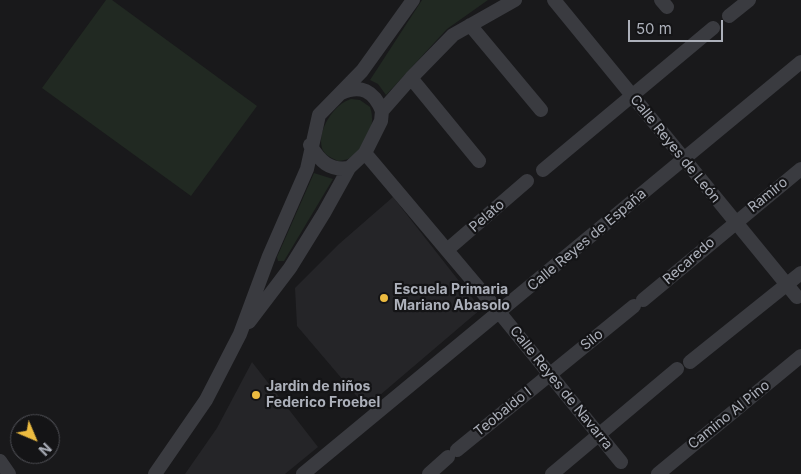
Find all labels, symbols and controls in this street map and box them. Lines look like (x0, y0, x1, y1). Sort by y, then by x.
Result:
scale bar (631, 10, 726, 42)
text: 50 m (636, 19, 672, 38)
street label: Calle Reyes de León (626, 92, 724, 206)
street label: Ramiro (745, 174, 791, 216)
street label: Calle Reyes de España (524, 185, 650, 295)
street label: Pelato (466, 196, 508, 236)
street label: Recaredo (660, 234, 718, 288)
place label: Escuela Primaria Mariano Abasolo (394, 282, 510, 314)
marker: Escuela Primaria Mariano Abasolo (378, 292, 390, 304)
street label: Calle Reyes de Navarra (506, 323, 616, 453)
street label: Silo (577, 326, 607, 354)
street label: Camino Al Pino (685, 377, 773, 453)
place label: Jardin de niños Federico Froebel (266, 379, 380, 412)
street label: Teobaldo I (471, 384, 535, 440)
marker: Jardin de niños Federico Froebel (250, 389, 262, 401)
north arrow (10, 414, 60, 464)
text: N (35, 439, 55, 459)

